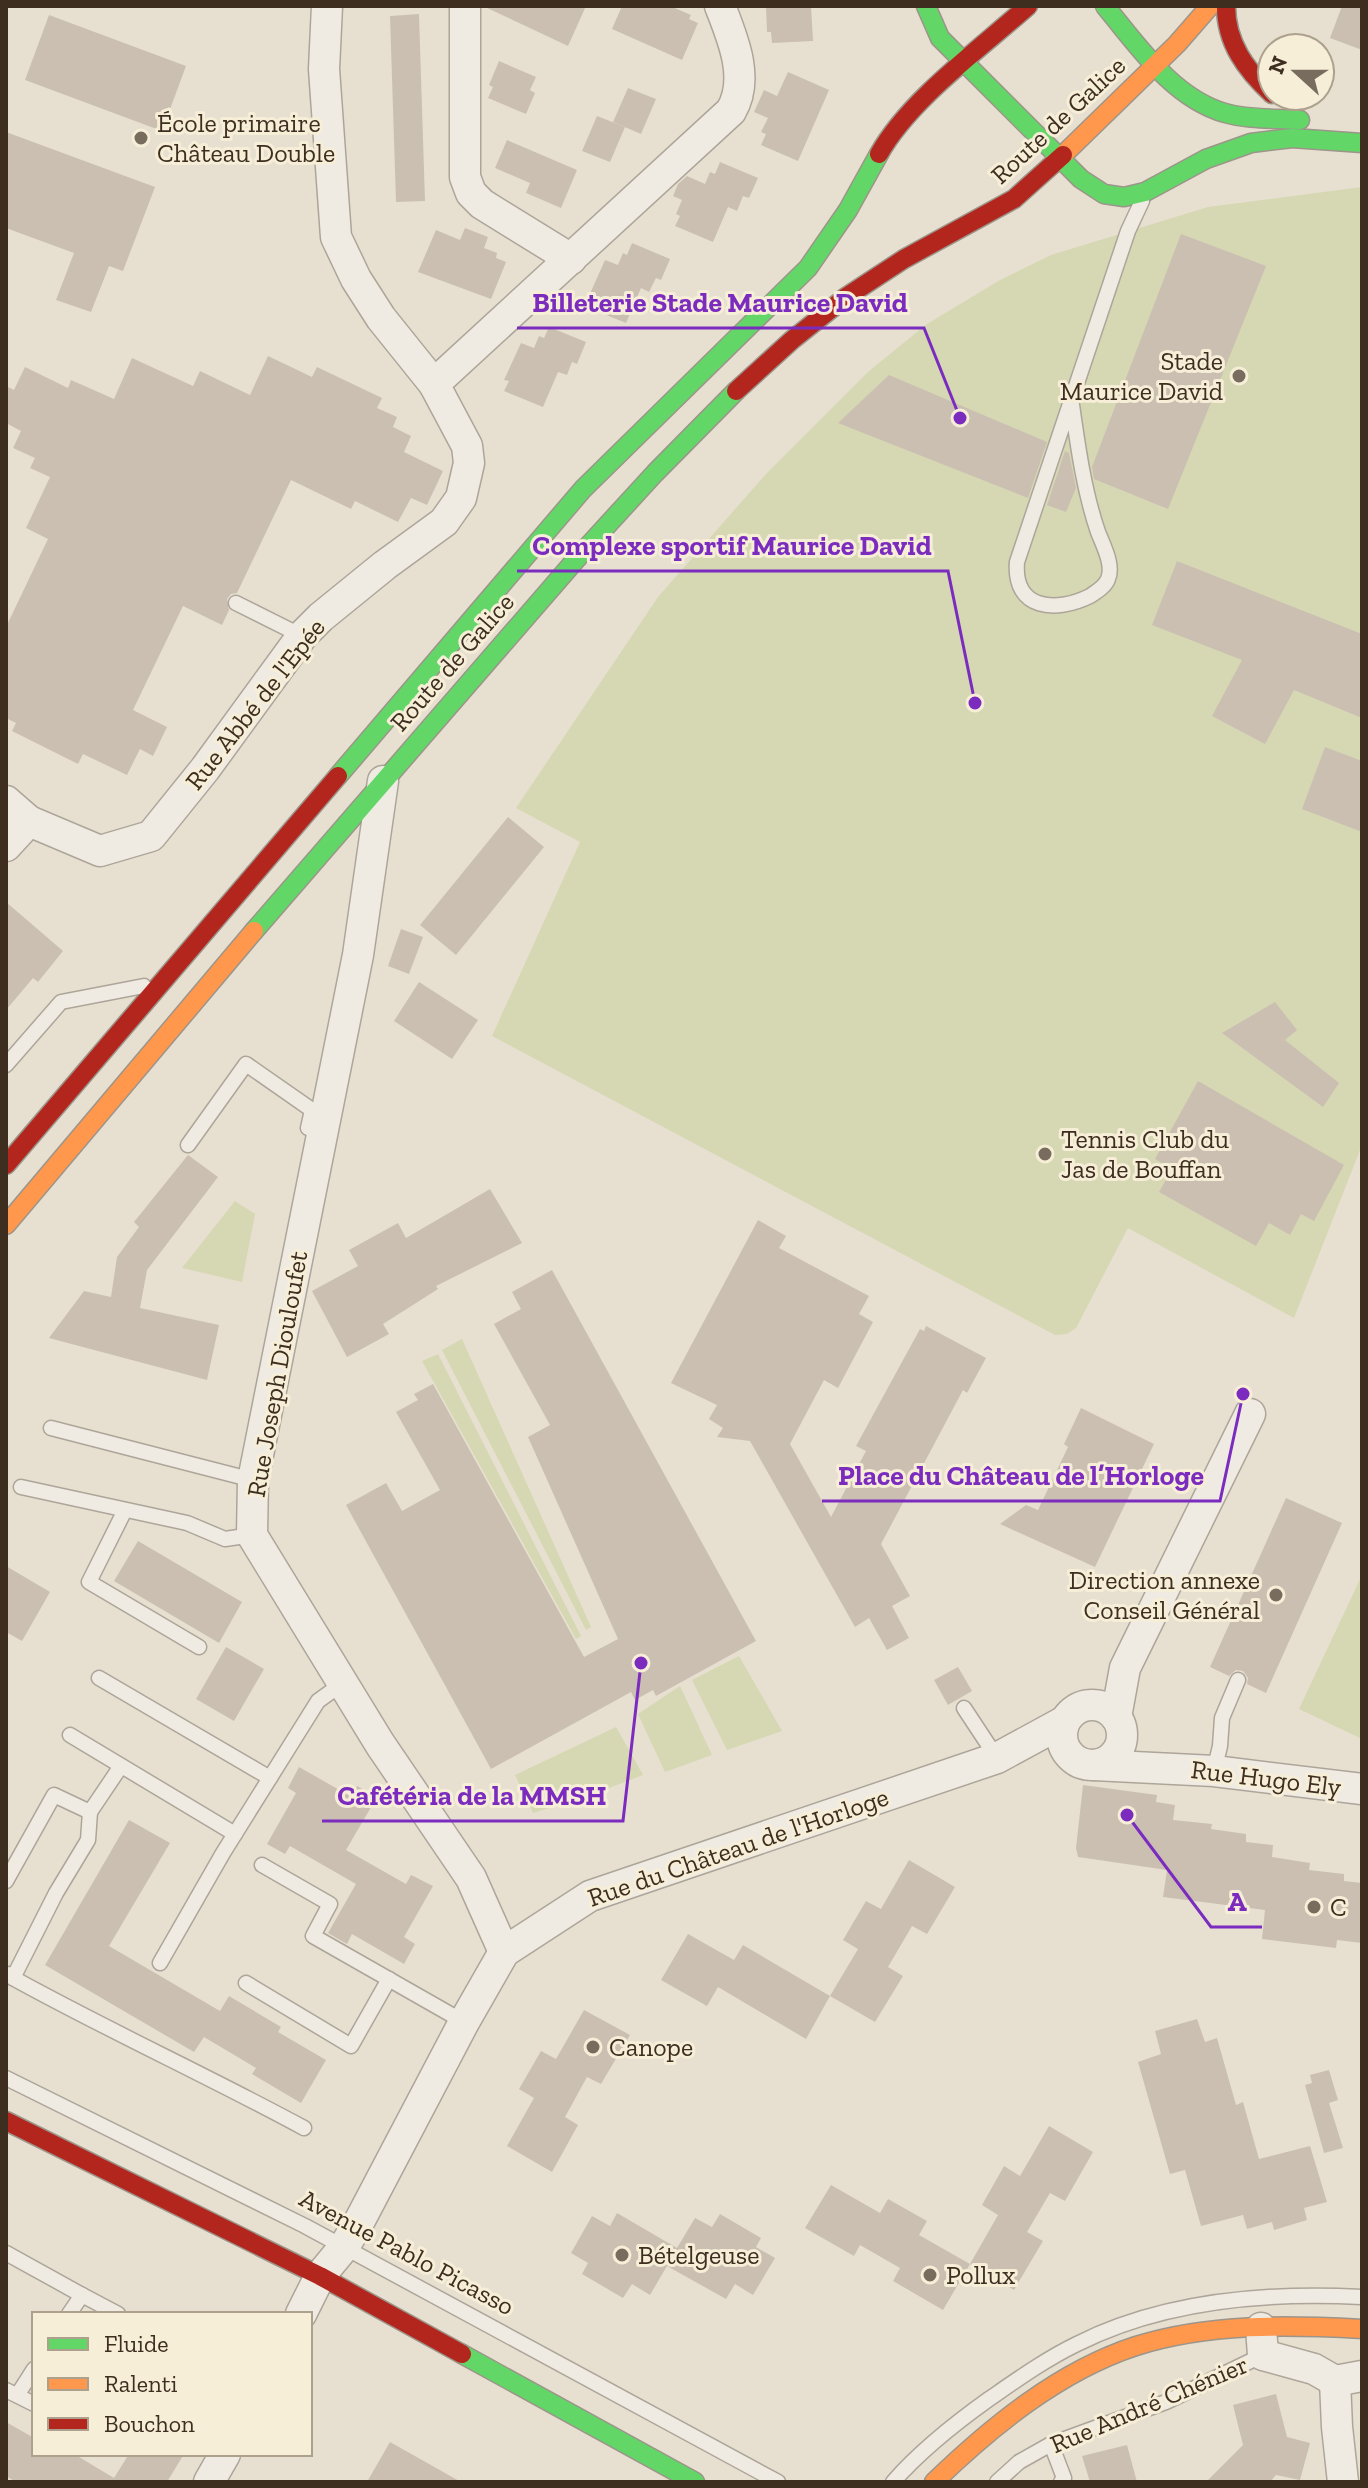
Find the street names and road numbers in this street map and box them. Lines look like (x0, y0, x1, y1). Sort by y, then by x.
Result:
street label: Route de Galice (984, 49, 1132, 191)
street label: Route de Galice (383, 586, 521, 738)
street label: Rue Abbé de l'Epée (178, 612, 332, 796)
street label: Rue Joseph Diouloufet (240, 1248, 314, 1500)
street label: Rue Hugo Ely (1189, 1753, 1344, 1803)
street label: Rue du Château de l'Horloge (583, 1780, 893, 1914)
street label: Avenue Pablo Picasso (294, 2182, 520, 2322)
street label: Rue André Chénier (1045, 2348, 1253, 2460)

